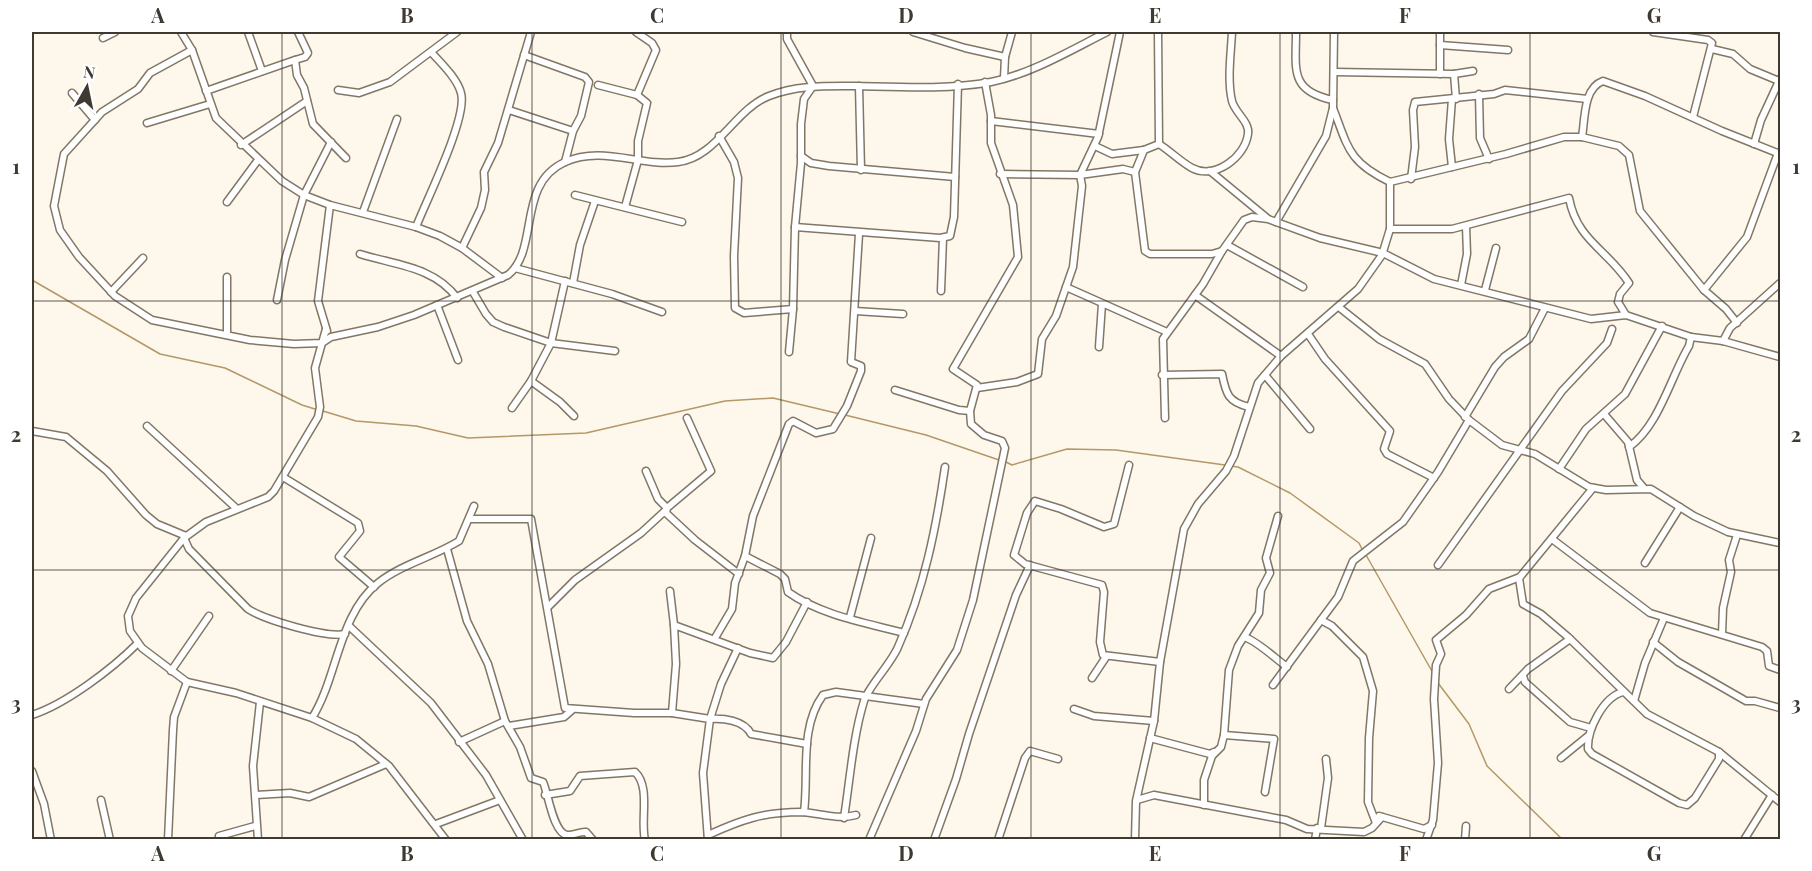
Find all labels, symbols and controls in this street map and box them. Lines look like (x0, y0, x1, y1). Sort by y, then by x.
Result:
text: A (150, 1, 165, 28)
text: B (400, 1, 414, 28)
text: C (650, 1, 664, 28)
text: D (898, 1, 914, 28)
text: E (1149, 1, 1161, 28)
text: F (1399, 1, 1411, 28)
text: G (1647, 1, 1662, 28)
north arrow (57, 57, 117, 117)
text: N (82, 60, 97, 83)
text: 1 (12, 152, 20, 179)
text: 1 (1792, 152, 1800, 179)
text: 2 (11, 420, 21, 447)
text: 2 (1791, 420, 1801, 447)
text: 3 (11, 689, 21, 716)
text: 3 (1791, 689, 1801, 716)
text: A (150, 839, 165, 866)
text: B (400, 839, 414, 866)
text: C (650, 839, 664, 866)
text: D (898, 839, 914, 866)
text: E (1149, 839, 1161, 866)
text: F (1399, 839, 1411, 866)
text: G (1647, 839, 1662, 866)

